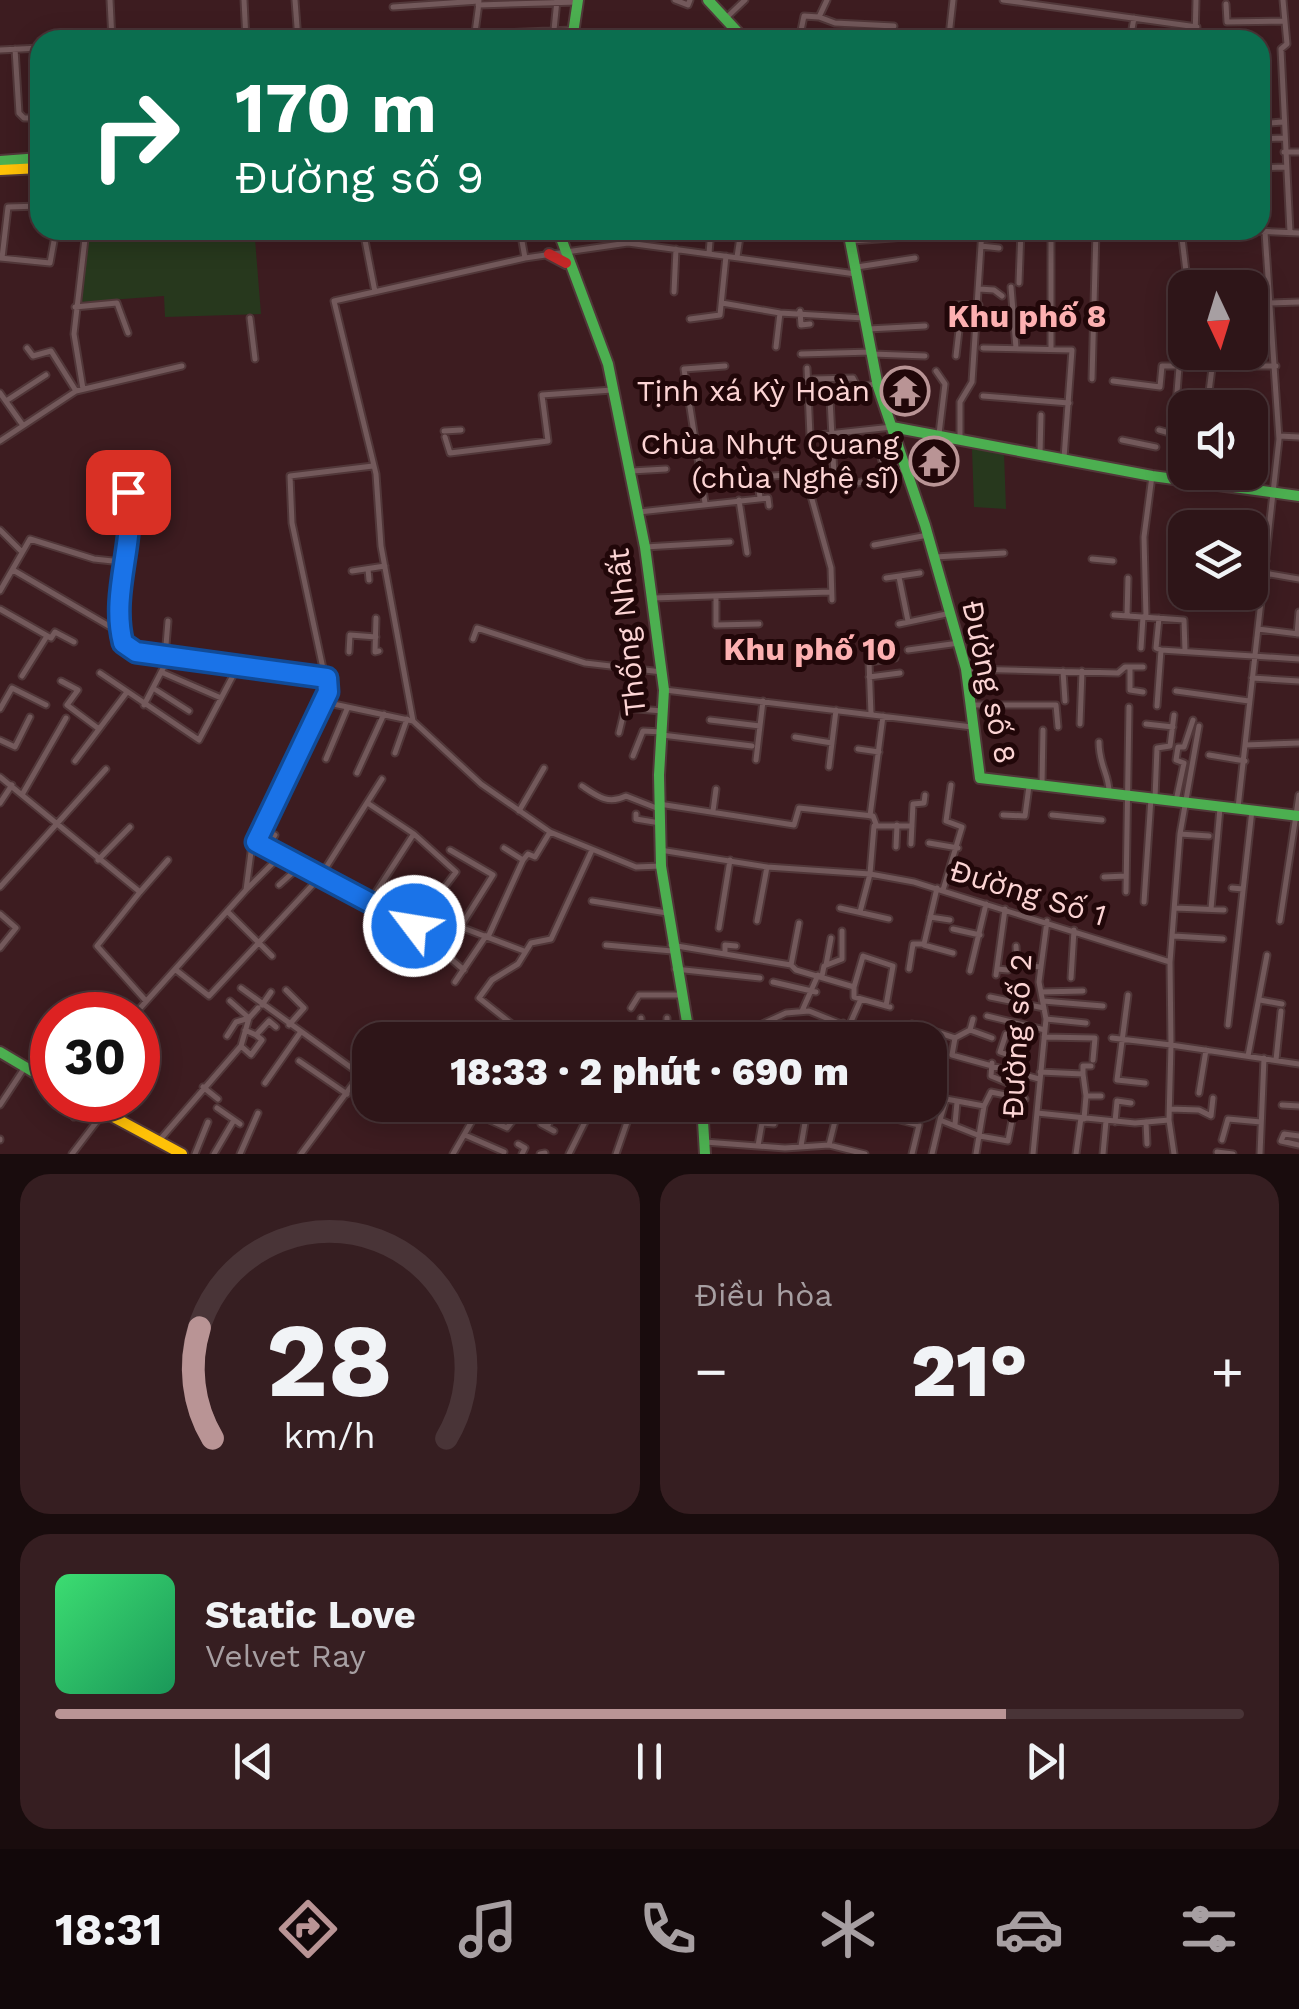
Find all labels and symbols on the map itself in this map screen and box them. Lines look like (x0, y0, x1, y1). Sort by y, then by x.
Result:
north arrow (1168, 270, 1268, 370)
district label: Khu phố 8 (947, 297, 1107, 335)
temple icon: Tịnh xá Kỳ Hoàn (879, 365, 931, 417)
place label: Tịnh xá Kỳ Hoàn (637, 373, 870, 408)
place label: Chùa Nhựt Quang (chùa Nghệ sĩ) (641, 426, 899, 495)
temple icon: Chùa Nhựt Quang (chùa Nghệ sĩ) (908, 435, 960, 487)
pin (86, 450, 171, 535)
street label: Thống Nhất (600, 546, 653, 718)
street label: Đường số 8 (955, 597, 1024, 767)
district label: Khu phố 10 (723, 630, 897, 668)
street label: Đường Số 1 (946, 852, 1111, 933)
position arrow (362, 874, 466, 978)
street label: Đường số 2 (995, 953, 1038, 1119)
speed limit sign: 30 (30, 992, 160, 1122)

